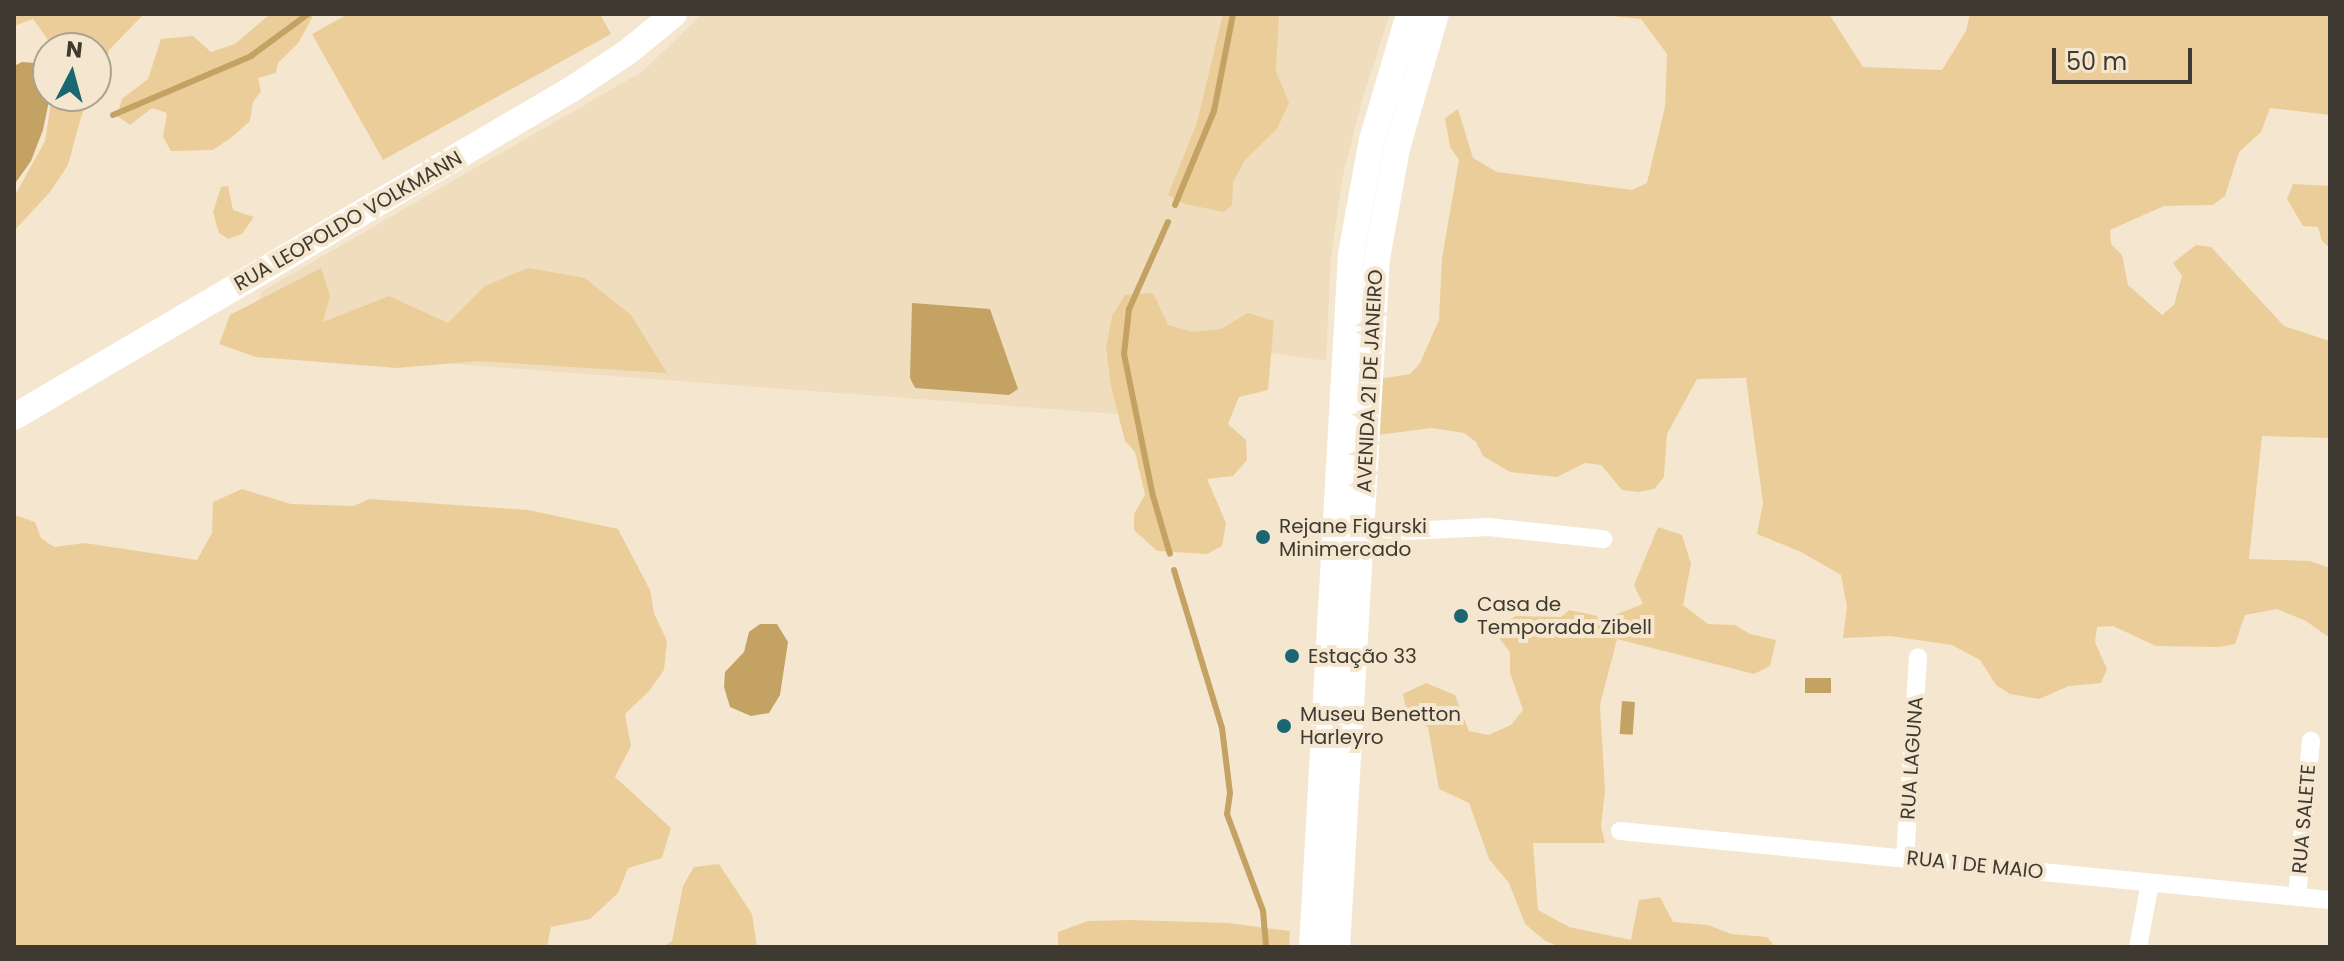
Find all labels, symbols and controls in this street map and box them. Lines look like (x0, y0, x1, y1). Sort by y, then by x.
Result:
north arrow (32, 32, 112, 112)
scale bar (2056, 32, 2196, 82)
text: N (64, 33, 84, 66)
text: 50 m (2066, 45, 2127, 78)
street label: RUA LEOPOLDO VOLKMANN (230, 146, 466, 296)
street label: AVENIDA 21 DE JANEIRO (1352, 269, 1388, 493)
place label: Rejane Figurski Minimercado (1279, 514, 1427, 561)
marker: Rejane Figurski Minimercado (1254, 528, 1272, 546)
place label: Casa de Temporada Zibell (1477, 592, 1652, 639)
marker: Casa de Temporada Zibell (1452, 607, 1470, 625)
place label: Estação 33 (1308, 644, 1417, 668)
marker: Estação 33 (1283, 647, 1301, 665)
street label: RUA LAGUNA (1896, 696, 1928, 820)
place label: Museu Benetton Harleyro (1300, 702, 1461, 749)
marker: Museu Benetton Harleyro (1275, 717, 1293, 735)
street label: RUA SALETE (2287, 763, 2321, 875)
street label: RUA 1 DE MAIO (1905, 846, 2045, 884)

